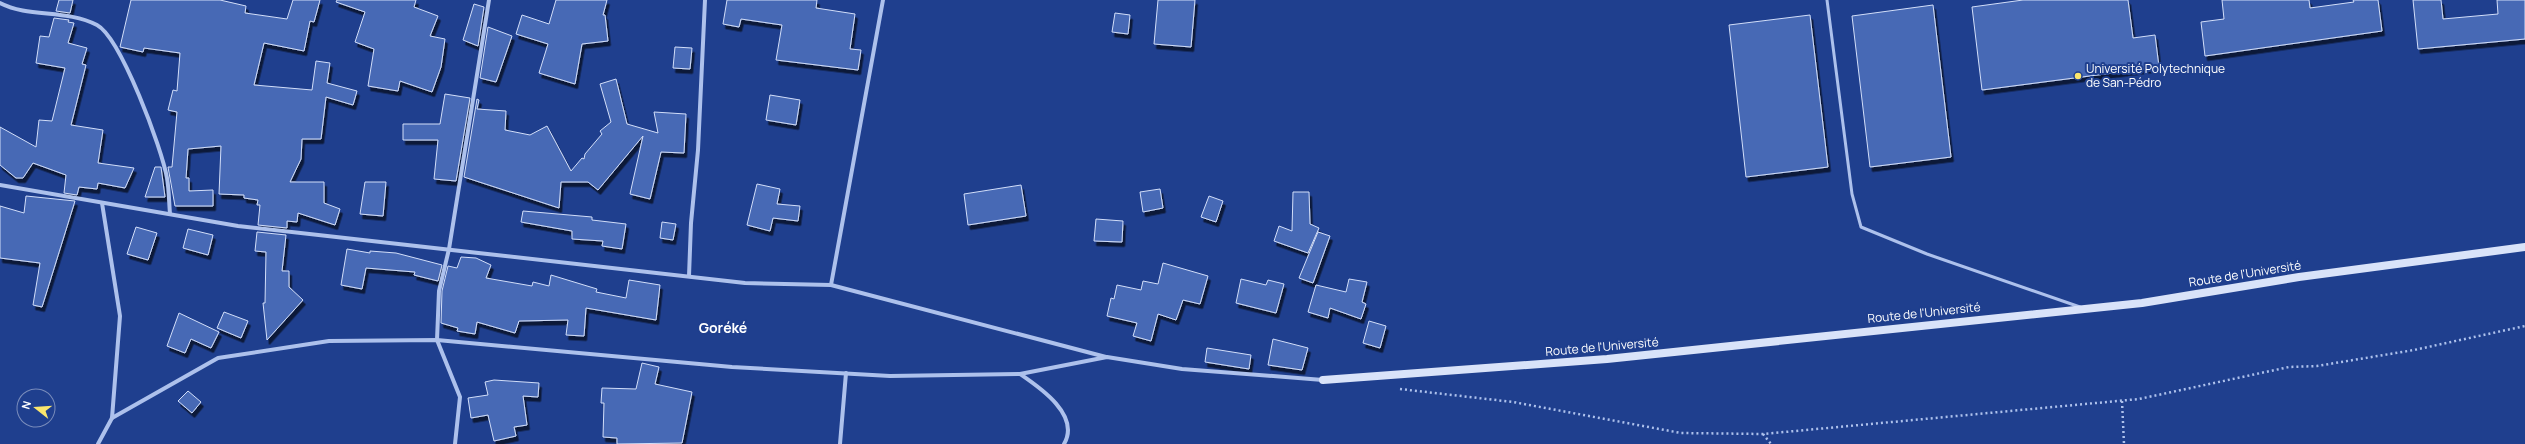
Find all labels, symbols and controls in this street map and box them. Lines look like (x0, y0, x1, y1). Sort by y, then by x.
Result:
place label: Université Polytechnique de San-Pédro (2086, 60, 2225, 91)
marker: Université Polytechnique de San-Pédro (2073, 71, 2083, 81)
street label: Route de l'Université (2188, 256, 2302, 291)
street label: Route de l'Université (1867, 298, 1981, 327)
district label: Goréké (699, 318, 747, 337)
street label: Route de l'Université (1545, 333, 1659, 360)
north arrow (16, 388, 56, 428)
text: N (18, 399, 34, 411)

